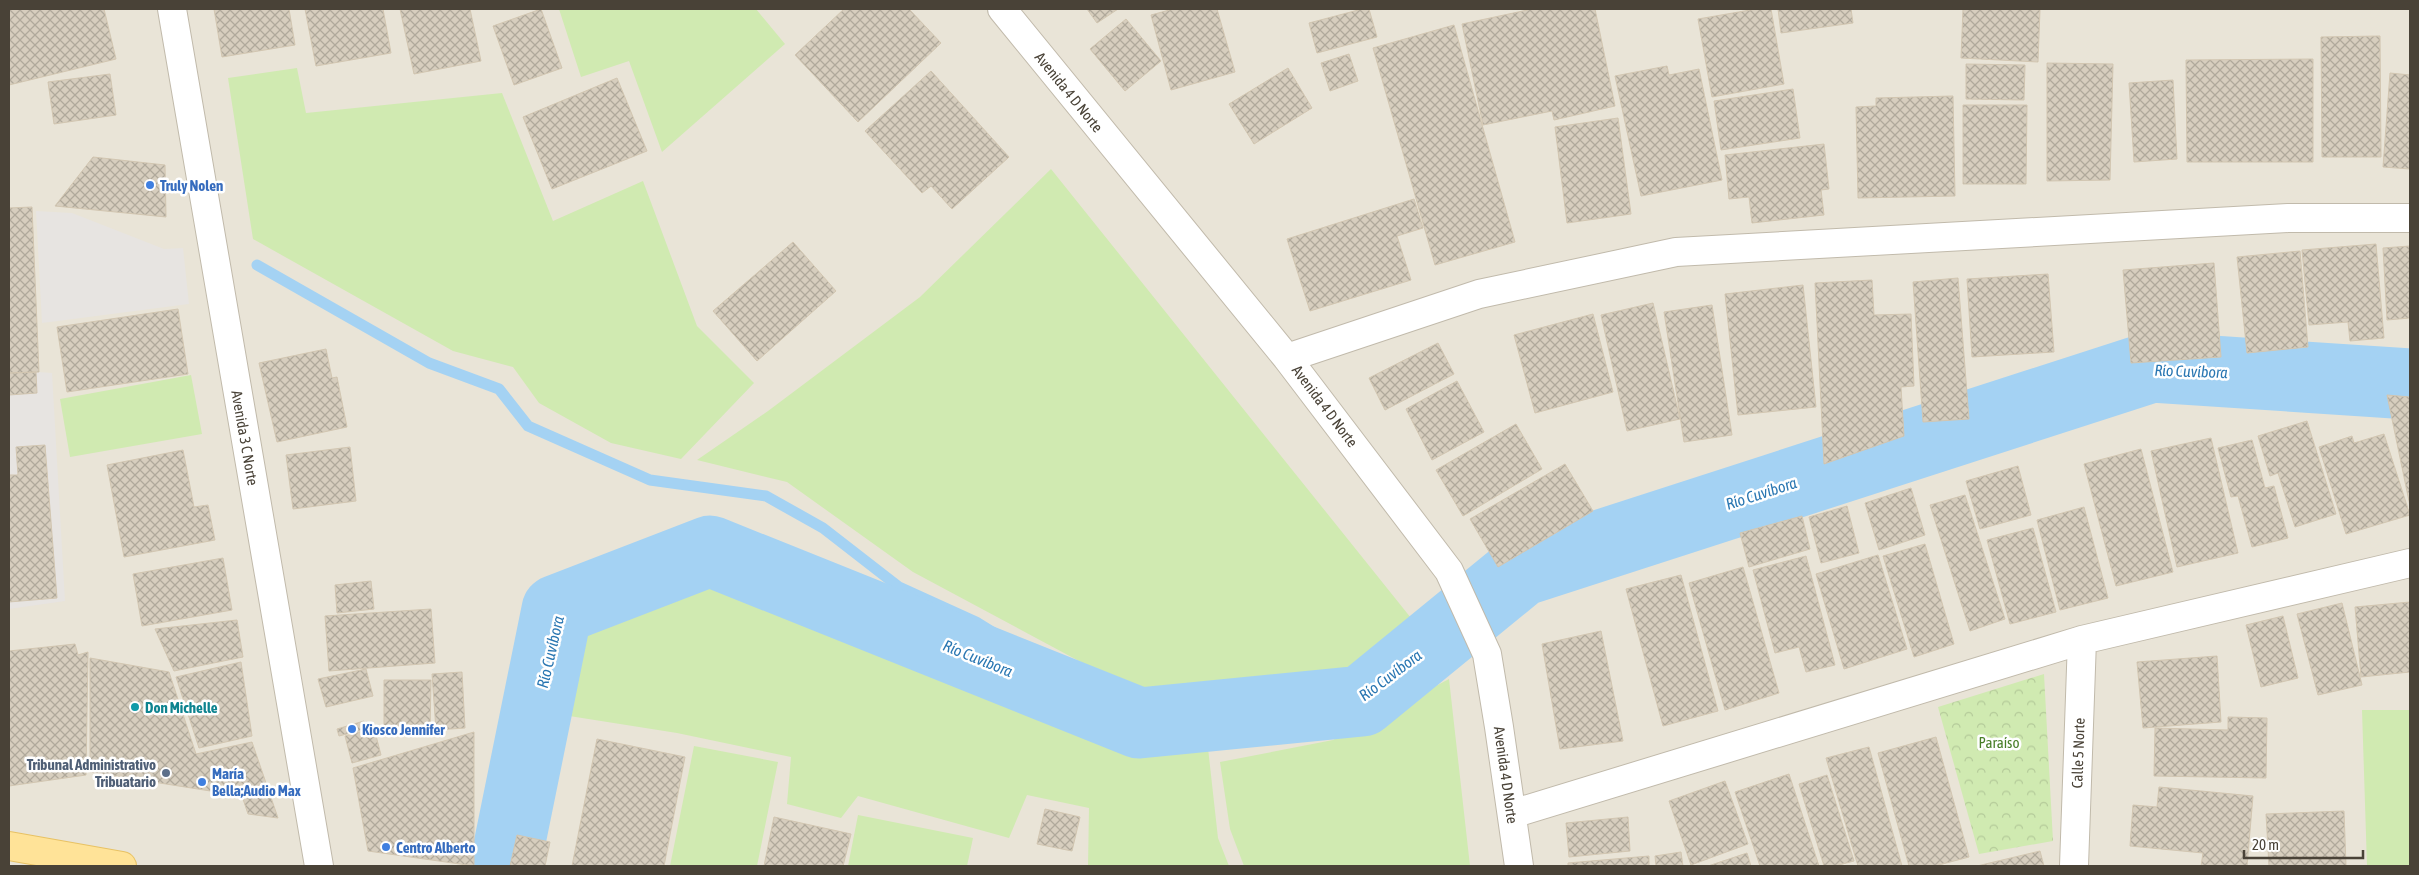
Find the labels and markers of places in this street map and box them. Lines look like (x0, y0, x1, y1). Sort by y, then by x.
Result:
place label: Truly Nolen (160, 177, 223, 194)
marker: Truly Nolen (144, 179, 156, 191)
place label: Don Michelle (145, 699, 218, 716)
marker: Don Michelle (129, 701, 141, 713)
place label: Kiosco Jennifer (362, 721, 445, 738)
marker: Kiosco Jennifer (346, 723, 358, 735)
place label: Tribunal Administrativo Tribuatario (27, 756, 156, 790)
place label: María Bella;Audio Max (212, 765, 301, 799)
marker: Tribunal Administrativo Tribuatario (160, 767, 172, 779)
marker: María Bella;Audio Max (196, 776, 208, 788)
place label: Centro Alberto (396, 839, 475, 856)
marker: Centro Alberto (380, 841, 392, 853)

